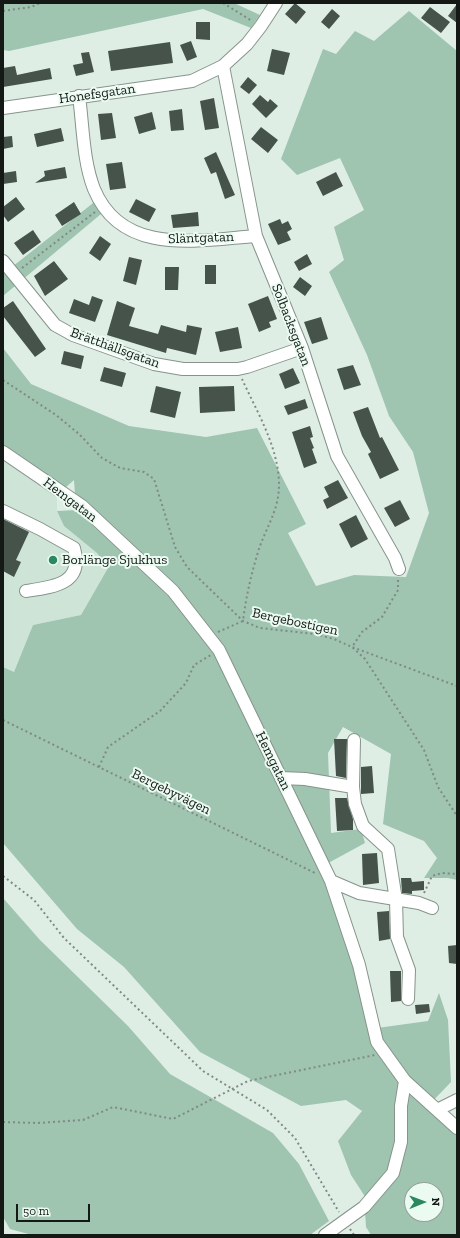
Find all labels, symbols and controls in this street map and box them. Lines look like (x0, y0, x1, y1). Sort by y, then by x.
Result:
street label: Honefsgatan (58, 80, 136, 108)
street label: Släntgatan (168, 228, 234, 248)
street label: Solbacksgatan (268, 281, 314, 369)
street label: Brätthällsgatan (68, 324, 162, 372)
street label: Hemgatan (40, 474, 100, 526)
place label: Borlänge Sjukhus (62, 552, 167, 568)
marker: Borlänge Sjukhus (47, 554, 59, 566)
street label: Bergebostigen (251, 605, 339, 639)
street label: Hemgatan (252, 729, 294, 793)
street label: Bergebyvägen (129, 766, 213, 818)
north arrow (404, 1182, 444, 1222)
scale bar (18, 1196, 92, 1222)
text: N (429, 1197, 442, 1206)
text: 50 m (23, 1204, 49, 1218)

